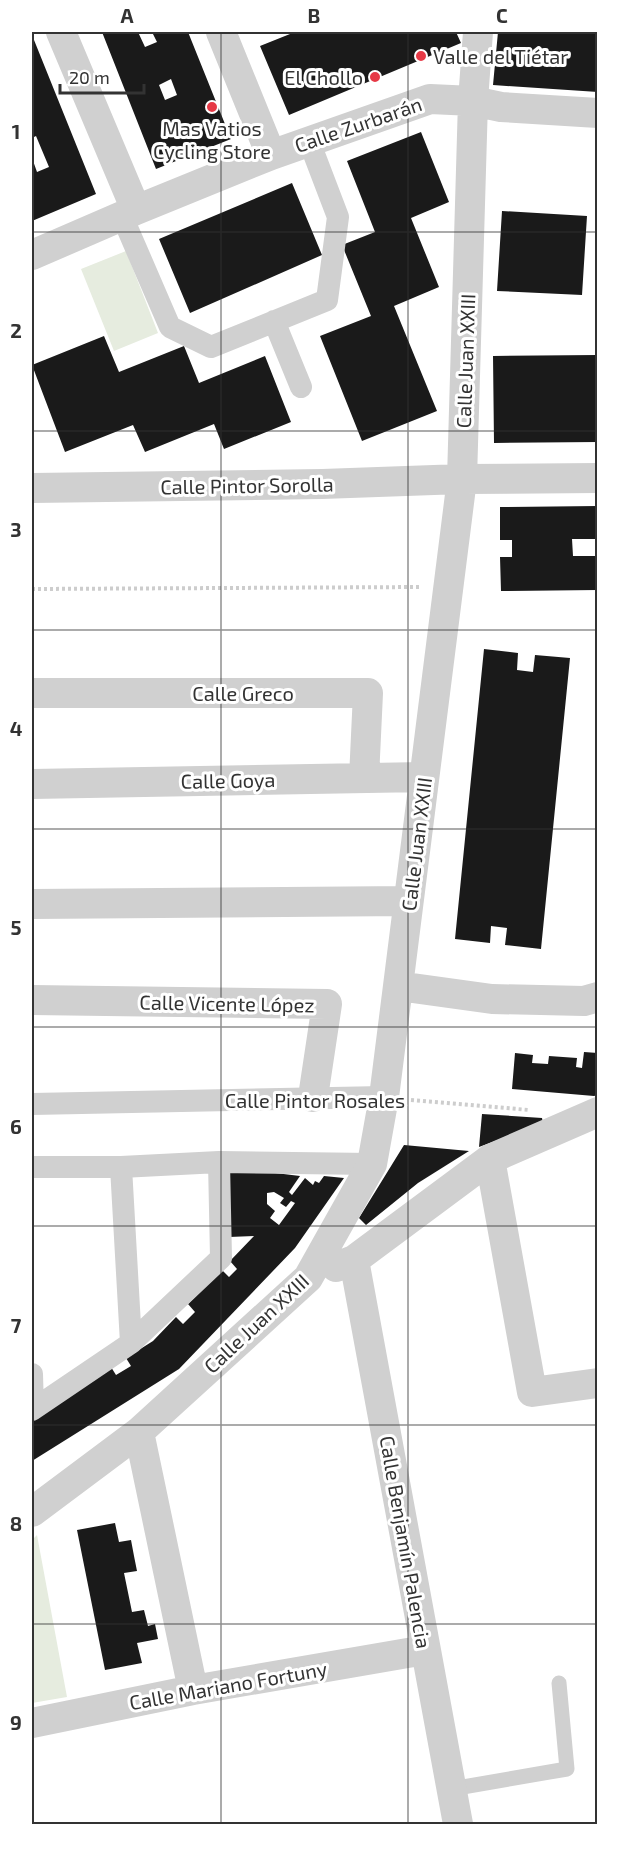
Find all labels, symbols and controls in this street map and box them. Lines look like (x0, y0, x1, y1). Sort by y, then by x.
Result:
text: A (120, 3, 134, 27)
text: B (308, 3, 320, 27)
text: C (496, 3, 508, 27)
place label: Valle del Tiétar (433, 44, 568, 68)
marker: Valle del Tiétar (414, 49, 428, 63)
scale bar (60, 57, 144, 95)
place label: El Chollo (284, 65, 363, 89)
text: 20 m (69, 66, 110, 88)
marker: El Chollo (368, 70, 382, 84)
street label: Calle Zurbarán (291, 91, 425, 157)
marker: Mas Vatios Cycling Store (205, 100, 219, 114)
place label: Mas Vatios Cycling Store (153, 116, 271, 163)
text: 1 (12, 119, 20, 143)
street label: Calle Juan XXIII (451, 293, 479, 429)
text: 2 (10, 318, 22, 342)
street label: Calle Pintor Sorolla (160, 471, 334, 499)
text: 3 (10, 517, 22, 541)
street label: Calle Greco (192, 681, 294, 705)
text: 4 (10, 716, 23, 740)
street label: Calle Goya (180, 767, 276, 793)
street label: Calle Juan XXIII (396, 776, 436, 912)
text: 5 (10, 915, 22, 939)
street label: Calle Vicente López (139, 989, 315, 1017)
street label: Calle Pintor Rosales (225, 1088, 405, 1112)
text: 6 (10, 1114, 22, 1138)
street label: Calle Juan XXIII (199, 1268, 313, 1378)
text: 7 (11, 1313, 22, 1337)
street label: Calle Benjamín Palencia (375, 1434, 437, 1650)
text: 8 (10, 1511, 22, 1535)
street label: Calle Mariano Fortuny (127, 1656, 329, 1714)
text: 9 (10, 1710, 22, 1734)

